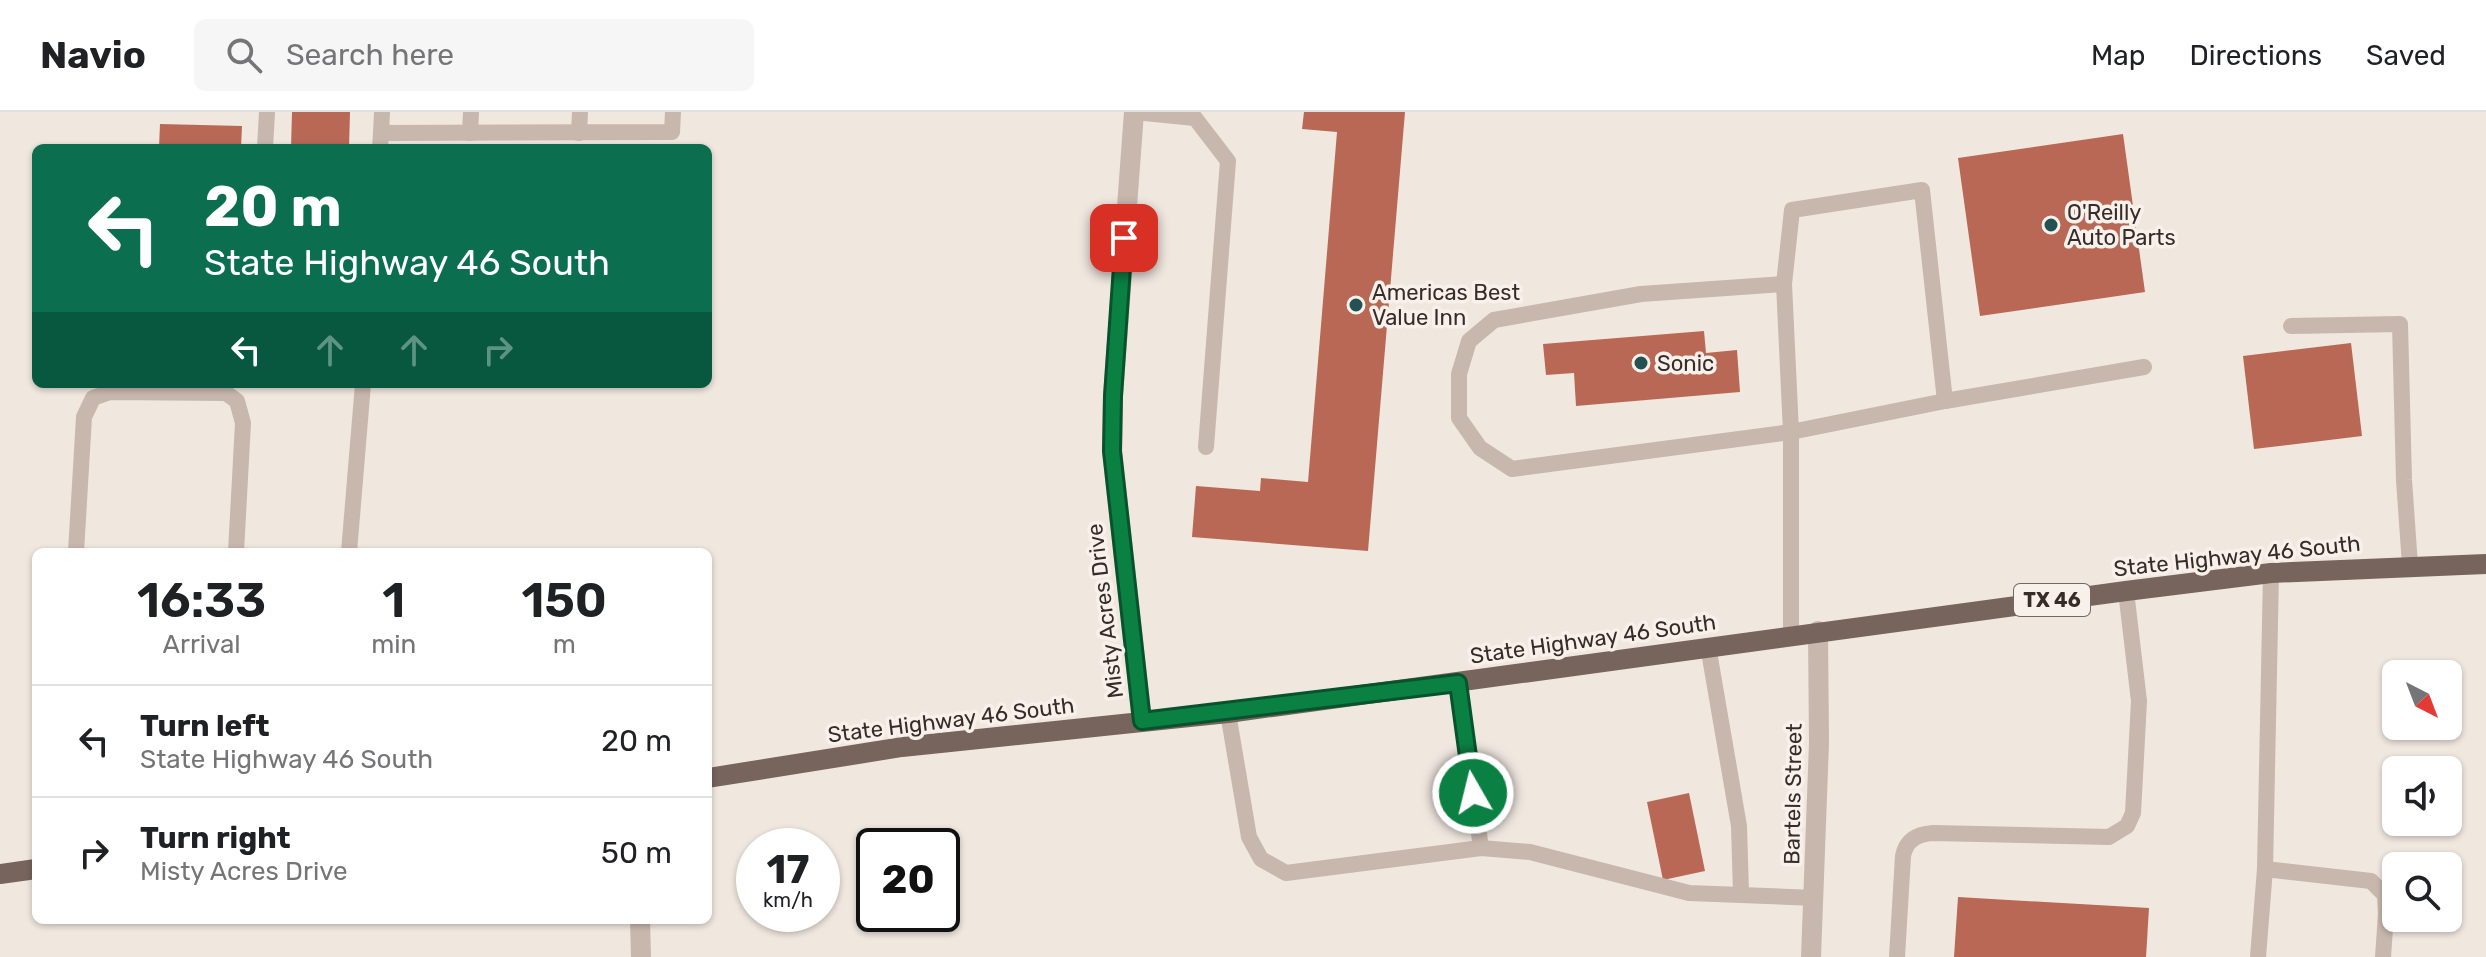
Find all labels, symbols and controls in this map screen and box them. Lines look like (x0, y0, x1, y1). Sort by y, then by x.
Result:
search box (194, 19, 754, 91)
text: Navio (40, 32, 146, 78)
icon: search (222, 33, 266, 77)
text: Search here (286, 37, 454, 73)
text: Map (2091, 39, 2145, 72)
text: Directions (2189, 39, 2322, 72)
text: Saved (2366, 39, 2446, 72)
text: 20 m (204, 174, 342, 240)
icon: left (72, 176, 176, 280)
place label: O'Reilly Auto Parts (2067, 199, 2176, 251)
pin (1090, 204, 1158, 272)
icon: arrive (1102, 216, 1146, 260)
marker: O'Reilly Auto Parts (2042, 216, 2060, 234)
text: State Highway 46 South (204, 241, 610, 284)
place label: Americas Best Value Inn (1372, 279, 1520, 331)
marker: Americas Best Value Inn (1347, 296, 1365, 314)
icon: left (224, 328, 268, 372)
icon: ahead (308, 328, 352, 372)
icon: ahead (392, 328, 436, 372)
icon: right (476, 328, 520, 372)
place label: Sonic (1657, 350, 1714, 377)
marker: Sonic (1632, 354, 1650, 372)
street label: Misty Acres Drive (1081, 522, 1129, 700)
street label: State Highway 46 South (2112, 530, 2362, 582)
text: 16:33 (137, 572, 266, 629)
text: 1 (382, 572, 405, 629)
text: 150 (521, 572, 607, 629)
road number: TX 46 (2014, 584, 2090, 616)
street label: State Highway 46 South (1468, 608, 1718, 670)
text: Arrival (163, 629, 241, 660)
text: min (371, 629, 416, 660)
text: m (553, 629, 576, 660)
north arrow (2382, 660, 2462, 740)
map controls (2382, 660, 2462, 932)
street label: State Highway 46 South (826, 691, 1076, 749)
text: Turn left (140, 708, 270, 744)
icon: left (72, 719, 116, 763)
text: 20 m (601, 723, 672, 759)
street label: Bartels Street (1778, 723, 1808, 865)
text: State Highway 46 South (140, 744, 433, 775)
position arrow (1431, 751, 1515, 835)
button: sound (2382, 756, 2462, 836)
text: Turn right (140, 820, 291, 856)
speed limit sign: 20 (856, 828, 960, 932)
icon: right (72, 831, 116, 875)
text: 50 m (601, 835, 672, 871)
text: 17 (767, 846, 809, 893)
button: search (2382, 852, 2462, 932)
text: Misty Acres Drive (140, 856, 348, 887)
text: km/h (763, 888, 813, 912)

